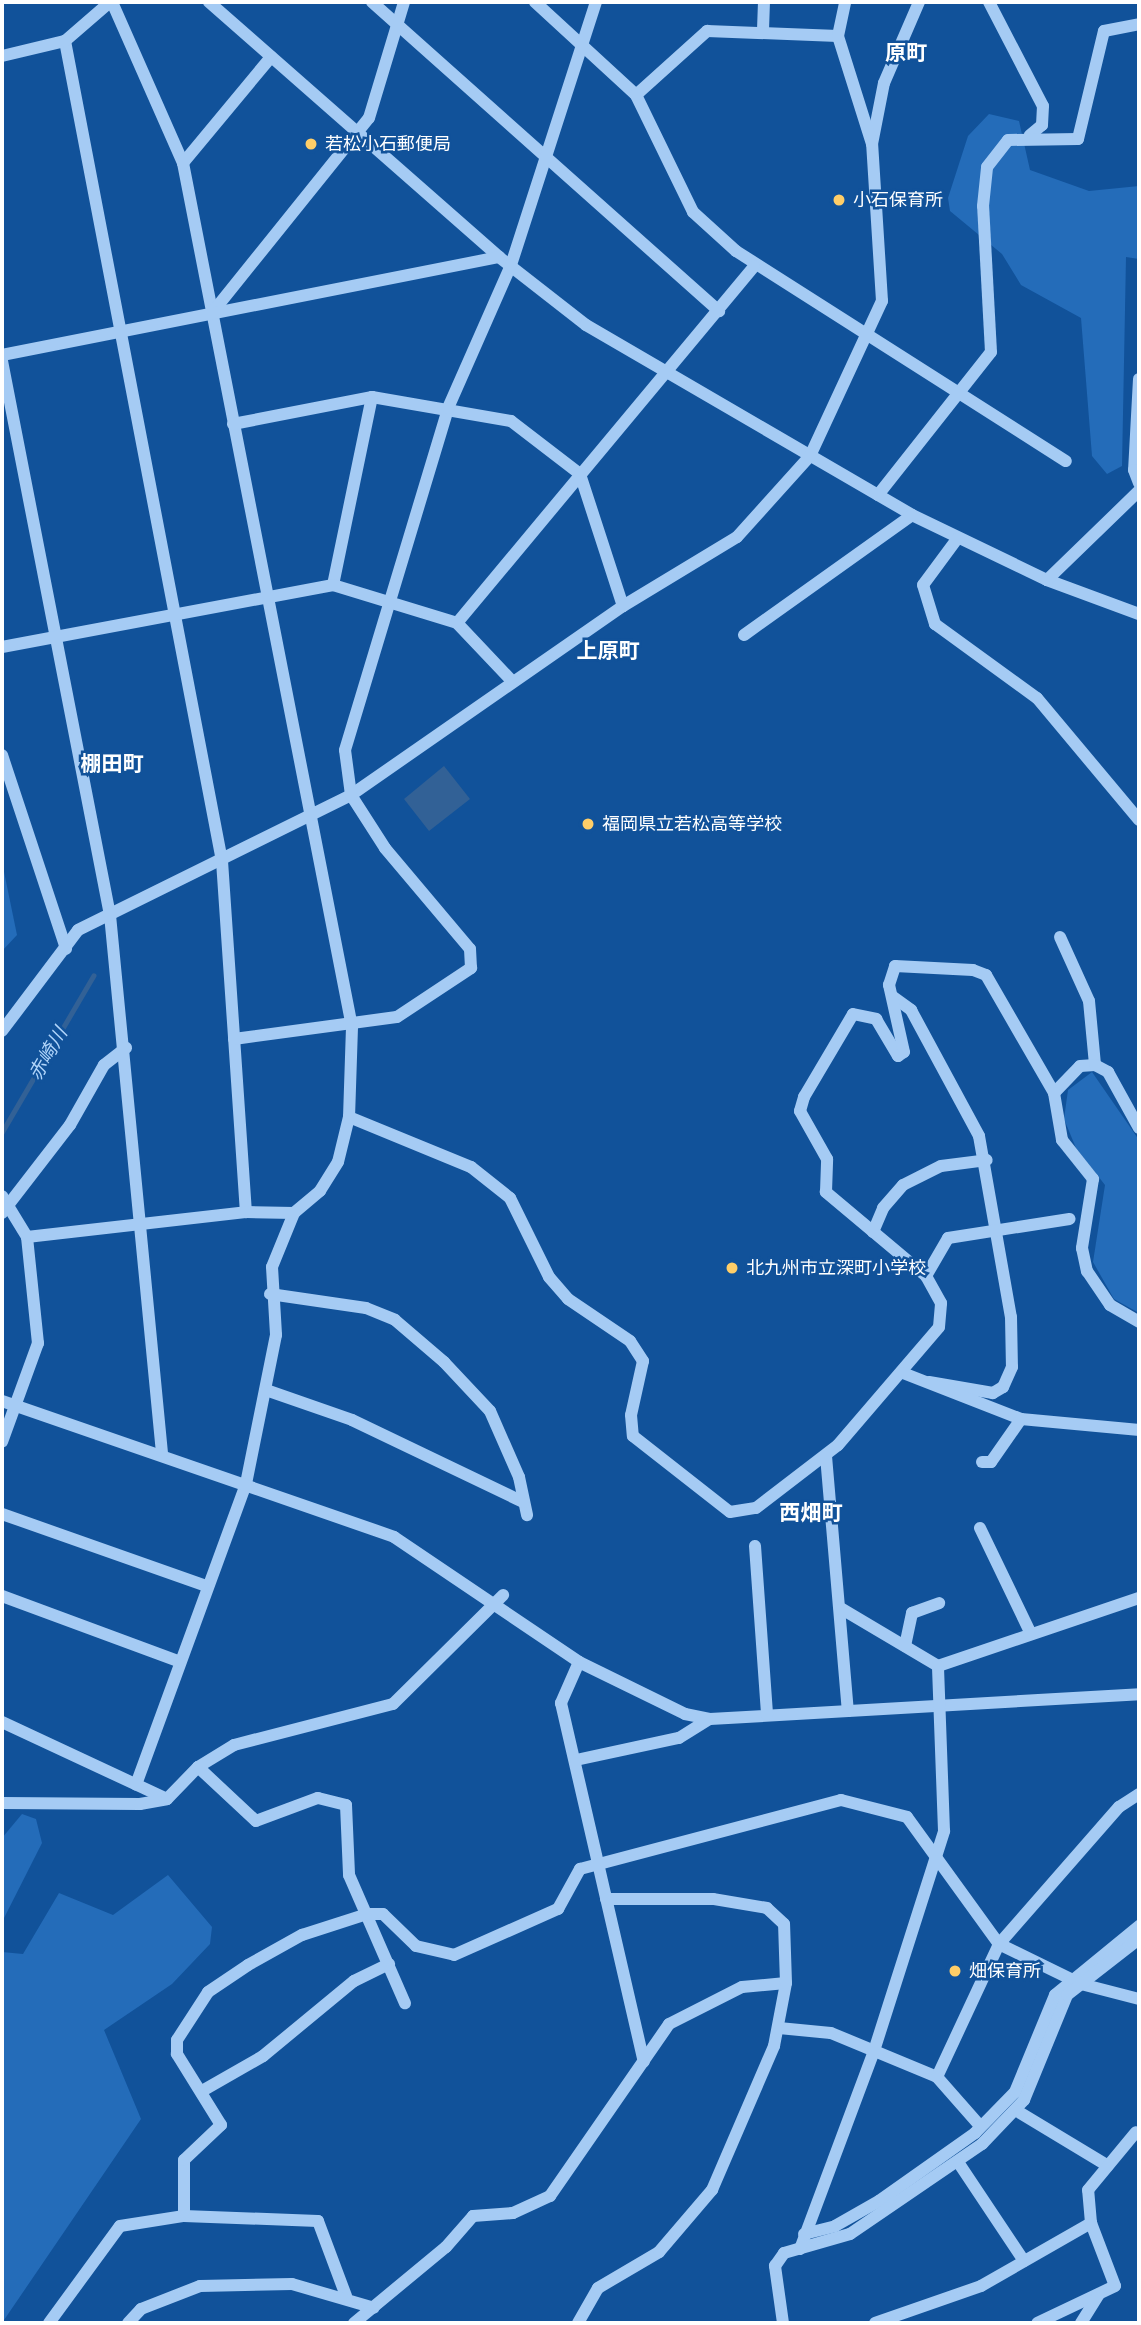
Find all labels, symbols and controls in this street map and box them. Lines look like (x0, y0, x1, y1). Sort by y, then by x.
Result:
district label: 原町 (885, 40, 927, 66)
place label: 若松小石郵便局 (325, 133, 451, 155)
marker: 若松小石郵便局 (303, 136, 319, 152)
place label: 小石保育所 (853, 189, 943, 211)
marker: 小石保育所 (831, 192, 847, 208)
district label: 上原町 (577, 638, 639, 664)
district label: 棚田町 (81, 751, 143, 777)
place label: 福岡県立若松高等学校 (602, 813, 782, 835)
marker: 福岡県立若松高等学校 (580, 816, 596, 832)
water label: 赤崎川 (24, 1024, 72, 1084)
place label: 北九州市立深町小学校 (746, 1257, 926, 1279)
marker: 北九州市立深町小学校 (724, 1260, 740, 1276)
district label: 西畑町 (780, 1500, 842, 1526)
place label: 畑保育所 (969, 1960, 1041, 1982)
marker: 畑保育所 (947, 1963, 963, 1979)

